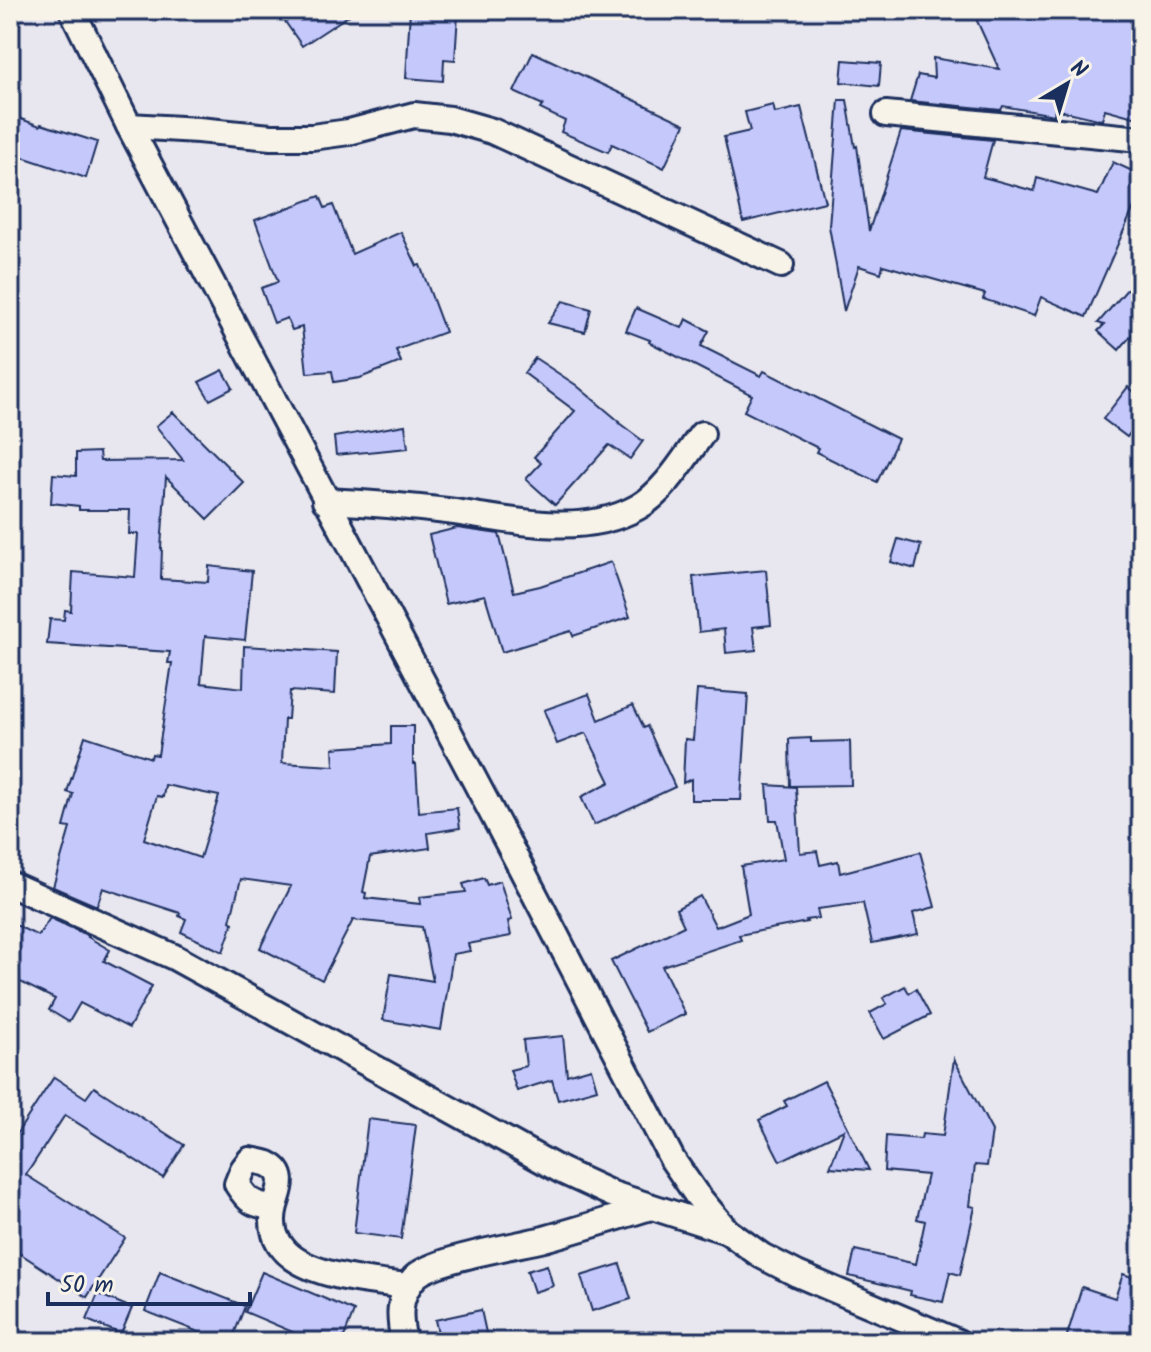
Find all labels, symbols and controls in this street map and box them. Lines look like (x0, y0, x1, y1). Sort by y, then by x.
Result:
north arrow (1027, 44, 1107, 124)
text: N (1062, 52, 1094, 88)
scale bar (48, 1256, 250, 1306)
text: 50 m (60, 1266, 114, 1305)

